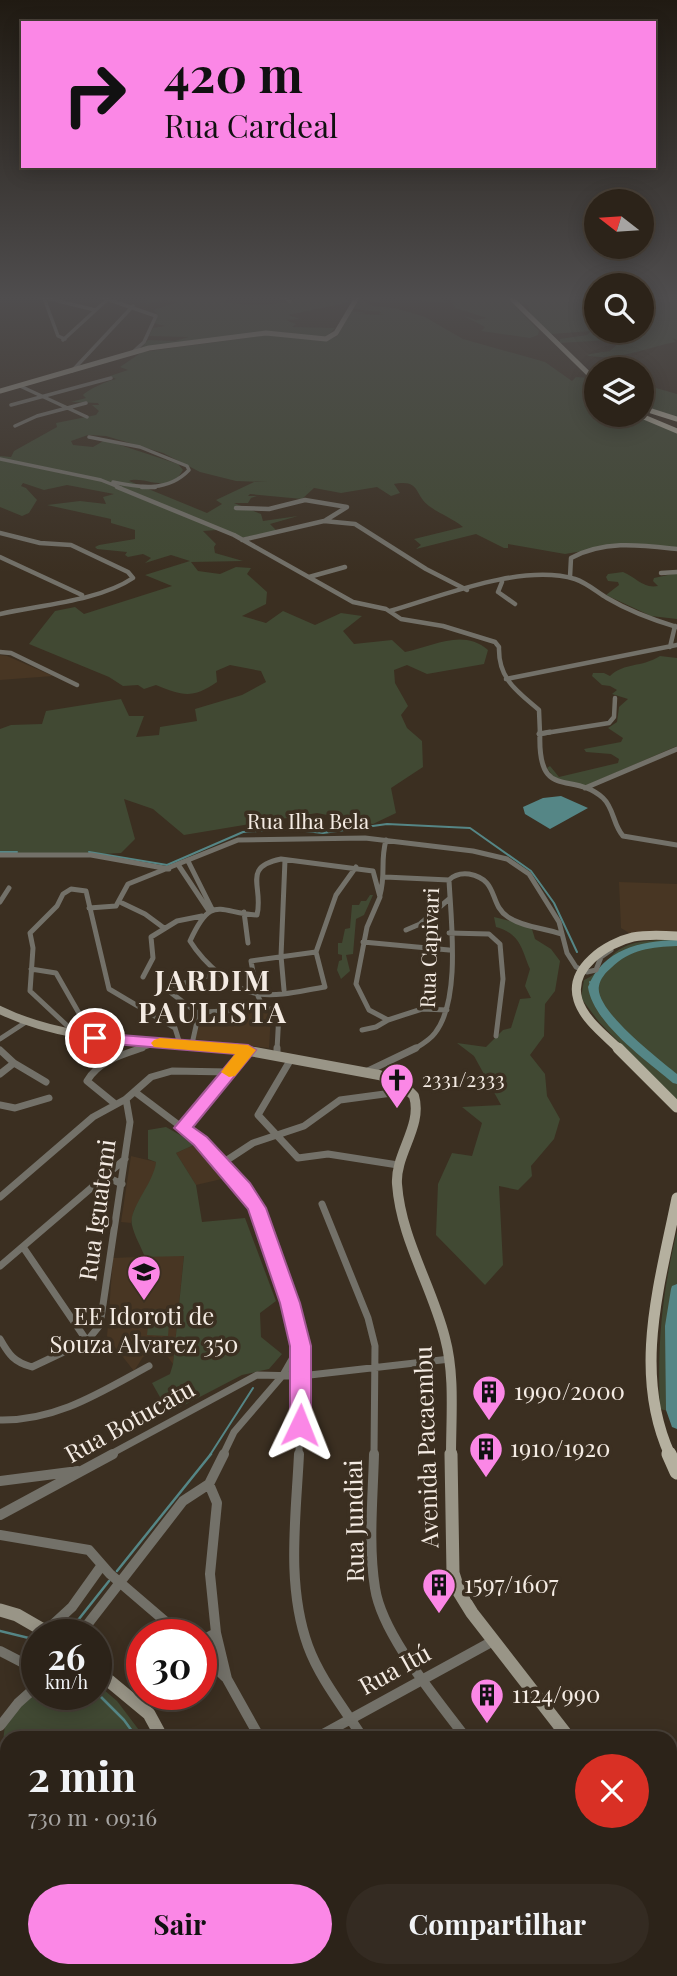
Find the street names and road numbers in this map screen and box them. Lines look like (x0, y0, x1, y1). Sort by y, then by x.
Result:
street label: Rua Ilha Bela (247, 806, 370, 834)
street label: Rua Capivari (412, 887, 444, 1009)
street label: Rua Iguatemi (70, 1137, 122, 1283)
street label: Avenida Pacaembu (405, 1345, 445, 1550)
street label: Rua Botucatu (58, 1371, 200, 1469)
street label: Rua Jundiai (336, 1459, 370, 1583)
street label: Rua Itú (352, 1635, 436, 1701)

